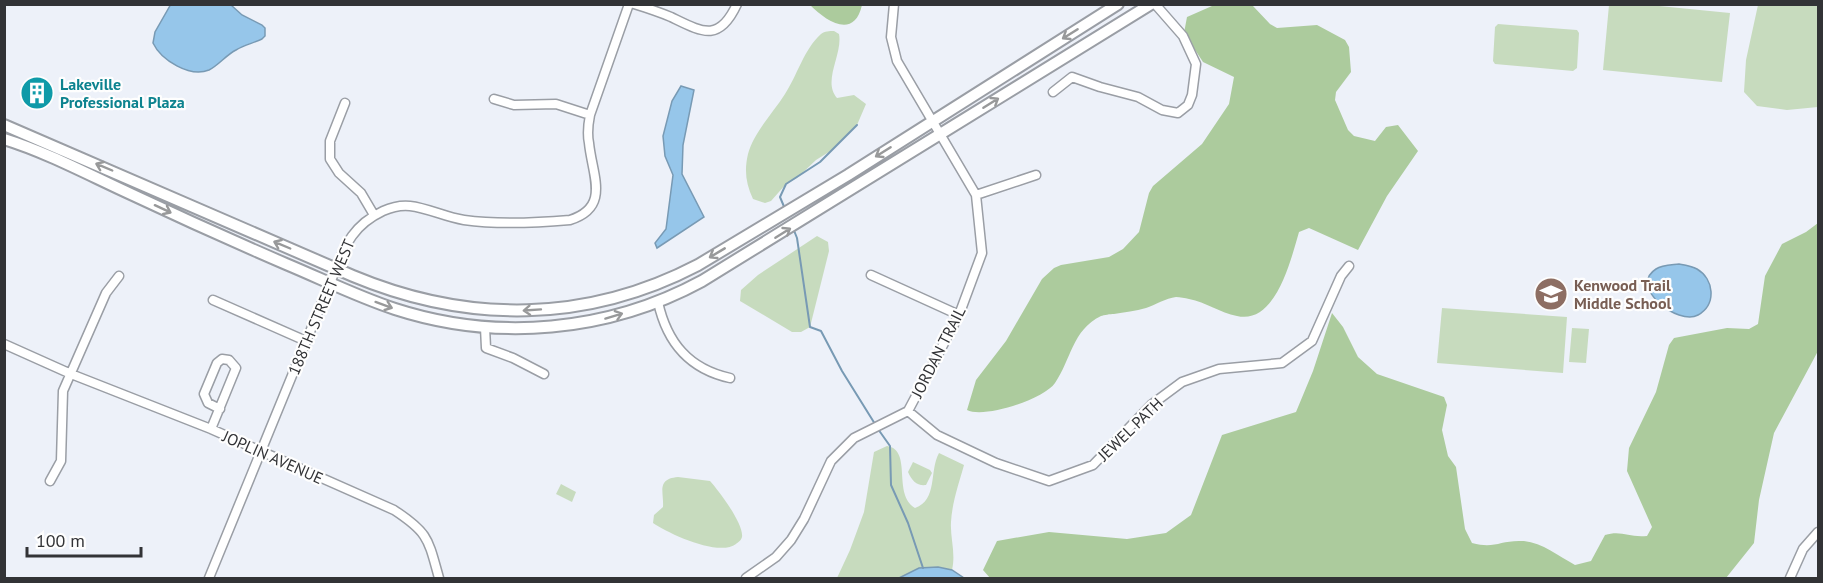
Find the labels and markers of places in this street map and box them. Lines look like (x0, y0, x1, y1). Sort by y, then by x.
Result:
place label: Lakeville Professional Plaza (60, 74, 185, 112)
building icon: Lakeville Professional Plaza (19, 75, 55, 111)
place label: Kenwood Trail Middle School (1574, 275, 1672, 313)
school or university icon: Kenwood Trail Middle School (1533, 276, 1569, 312)

